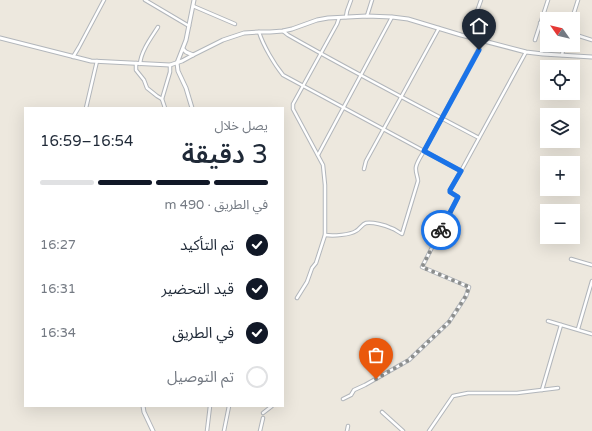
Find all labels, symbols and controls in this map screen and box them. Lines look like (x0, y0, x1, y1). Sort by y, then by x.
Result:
pin (462, 9, 496, 50)
north arrow (540, 12, 580, 52)
map controls (540, 12, 580, 244)
icon: home (468, 15, 490, 37)
button: locate (540, 60, 580, 100)
button: layers (540, 108, 580, 148)
text: يصل خلال (214, 118, 268, 134)
text: 16:54–16:59 (40, 132, 133, 150)
text: 3 دقيقة (182, 139, 268, 170)
button: + (540, 156, 580, 196)
text: في الطريق · 490 m (164, 197, 268, 213)
button: − (540, 204, 580, 244)
courier (421, 210, 461, 250)
icon: bike (430, 219, 452, 241)
icon: check (246, 234, 268, 256)
text: تم التأكيد (180, 236, 234, 254)
text: 16:27 (40, 237, 76, 253)
icon: check (246, 278, 268, 300)
text: قيد التحضير (161, 280, 234, 298)
text: 16:31 (40, 281, 76, 297)
icon: check (246, 322, 268, 344)
text: في الطريق (172, 324, 234, 342)
text: 16:34 (40, 325, 76, 341)
pin (359, 338, 393, 379)
icon: bag (365, 344, 387, 366)
text: تم التوصيل (167, 368, 234, 386)

